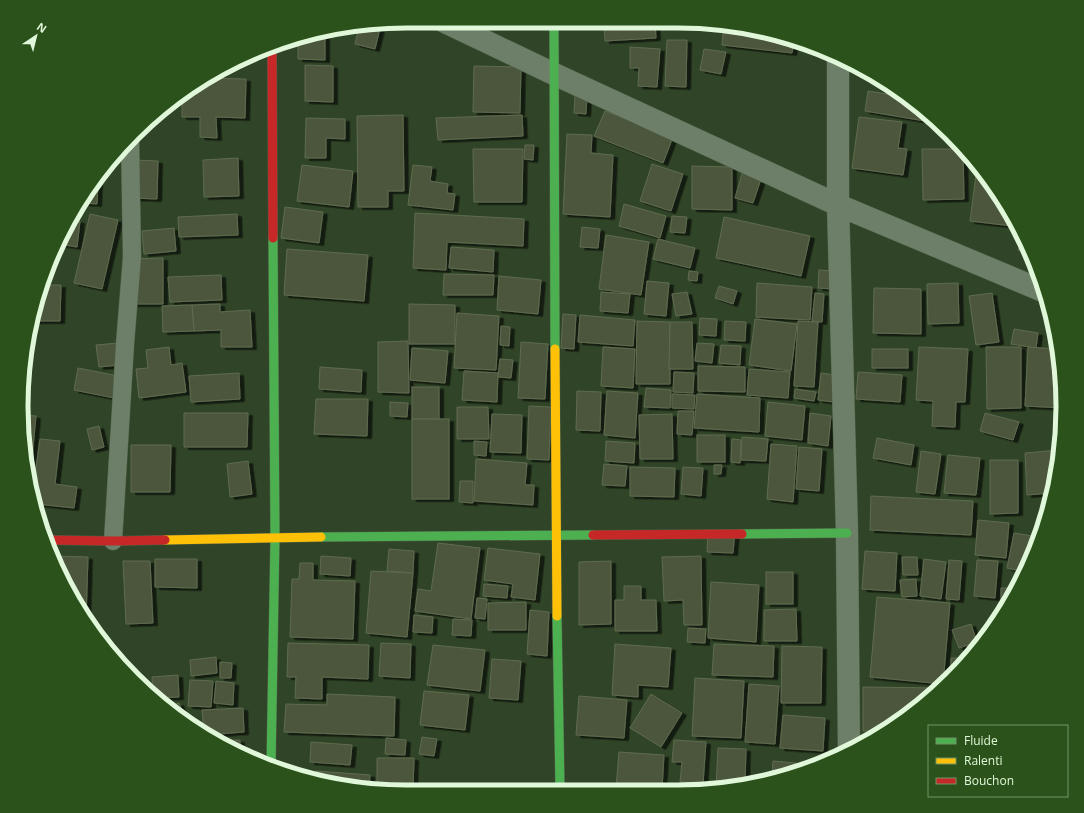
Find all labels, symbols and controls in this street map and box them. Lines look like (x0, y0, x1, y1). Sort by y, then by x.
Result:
north arrow (16, 16, 56, 56)
text: N (34, 19, 50, 36)
legend (928, 725, 1068, 797)
text: Fluide (964, 732, 998, 749)
text: Ralenti (964, 752, 1003, 769)
text: Bouchon (964, 772, 1014, 789)

